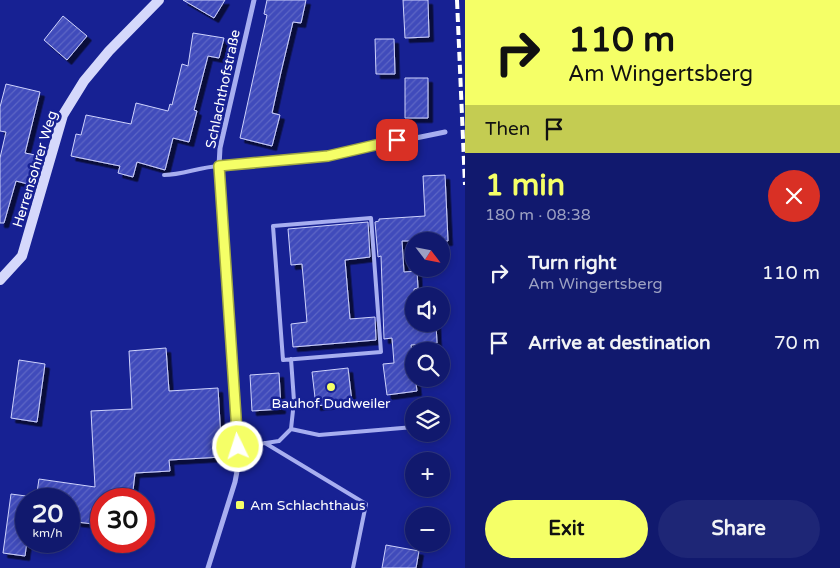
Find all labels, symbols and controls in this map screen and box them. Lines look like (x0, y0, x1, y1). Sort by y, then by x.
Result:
text: 110 m (568, 19, 675, 61)
icon: right (485, 20, 550, 85)
street label: Schlachthofstraße (202, 28, 244, 150)
text: Am Wingertsberg (568, 61, 753, 87)
street label: Herrensohrer Weg (9, 108, 61, 230)
icon: arrive (540, 115, 568, 143)
text: Then (485, 118, 530, 140)
pin (376, 119, 418, 161)
icon: arrive (383, 126, 411, 154)
text: 1 min (485, 167, 565, 204)
button: close (768, 170, 820, 222)
text: 180 m · 08:38 (485, 205, 591, 225)
north arrow (405, 232, 450, 278)
map controls (405, 232, 450, 552)
text: Turn right (528, 252, 616, 274)
icon: right (485, 259, 513, 287)
text: 110 m (762, 262, 820, 284)
text: Am Wingertsberg (528, 274, 663, 294)
button: sound (405, 287, 450, 332)
icon: arrive (485, 329, 513, 357)
text: Arrive at destination (528, 332, 711, 354)
text: 70 m (774, 332, 820, 354)
button: search (405, 342, 450, 387)
marker: Bauhof Dudweiler (325, 381, 337, 393)
place label: Bauhof Dudweiler (272, 395, 391, 412)
button: layers (405, 397, 450, 442)
position arrow (211, 420, 263, 472)
button: + (405, 452, 450, 497)
speed limit sign: 30 (90, 488, 155, 553)
place label: Am Schlachthaus (250, 497, 366, 514)
text: 20 (32, 499, 63, 529)
marker: Am Schlachthaus (234, 499, 246, 511)
button: Exit (485, 500, 648, 558)
button: Share (658, 500, 820, 558)
button: − (405, 507, 450, 552)
text: km/h (32, 526, 63, 540)

